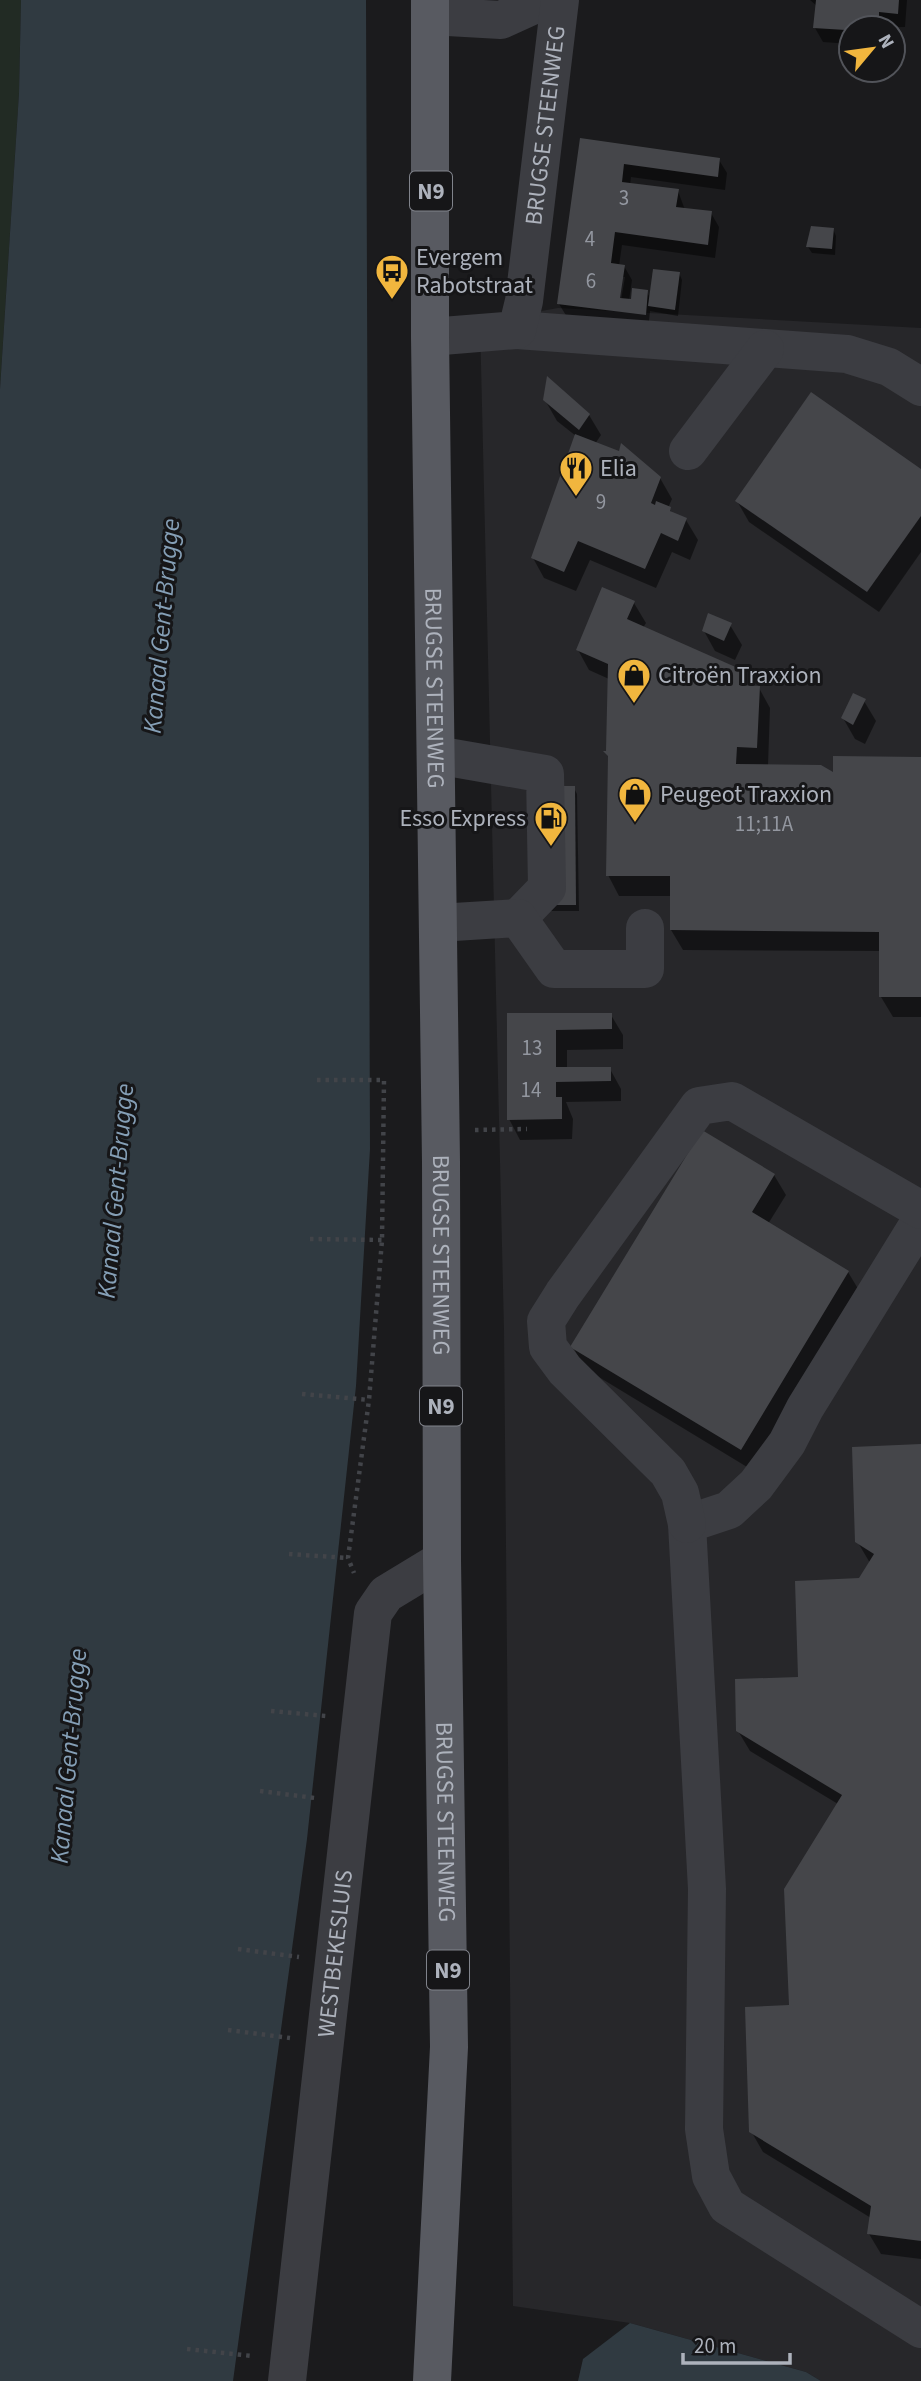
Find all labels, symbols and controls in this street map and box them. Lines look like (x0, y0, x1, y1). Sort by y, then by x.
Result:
north arrow (837, 14, 907, 84)
street label: BRUGSE STEENWEG (516, 24, 575, 227)
text: N (871, 29, 900, 54)
road number: N9 (410, 172, 452, 210)
house number: 3 (619, 183, 629, 213)
house number: 4 (585, 224, 595, 254)
place label: Evergem Rabotstraat (416, 240, 533, 303)
bus stop icon: Evergem Rabotstraat (373, 252, 411, 301)
house number: 6 (586, 266, 596, 296)
restaurant icon: Elia (557, 449, 595, 498)
place label: Elia (600, 451, 637, 486)
house number: 9 (596, 487, 606, 517)
water label: Kanaal Gent-Brugge (134, 517, 189, 735)
street label: BRUGSE STEENWEG (415, 587, 453, 789)
shop icon: Citroën Traxxion (615, 656, 653, 705)
place label: Citroën Traxxion (658, 658, 822, 693)
shop icon: Peugeot Traxxion (616, 775, 654, 824)
place label: Peugeot Traxxion (660, 777, 832, 812)
fuel station icon: Esso Express (532, 799, 570, 848)
place label: Esso Express (399, 801, 526, 836)
house number: 11;11A (735, 809, 794, 839)
house number: 13 (522, 1033, 542, 1063)
house number: 14 (521, 1075, 541, 1105)
water label: Kanaal Gent-Brugge (88, 1082, 143, 1300)
street label: BRUGSE STEENWEG (423, 1154, 458, 1355)
road number: N9 (420, 1386, 462, 1426)
water label: Kanaal Gent-Brugge (41, 1647, 96, 1865)
street label: BRUGSE STEENWEG (426, 1721, 464, 1923)
street label: WESTBEKESLUIS (309, 1868, 362, 2039)
road number: N9 (427, 1951, 469, 1990)
scale bar (683, 2322, 790, 2366)
text: 20 m (694, 2331, 736, 2361)

